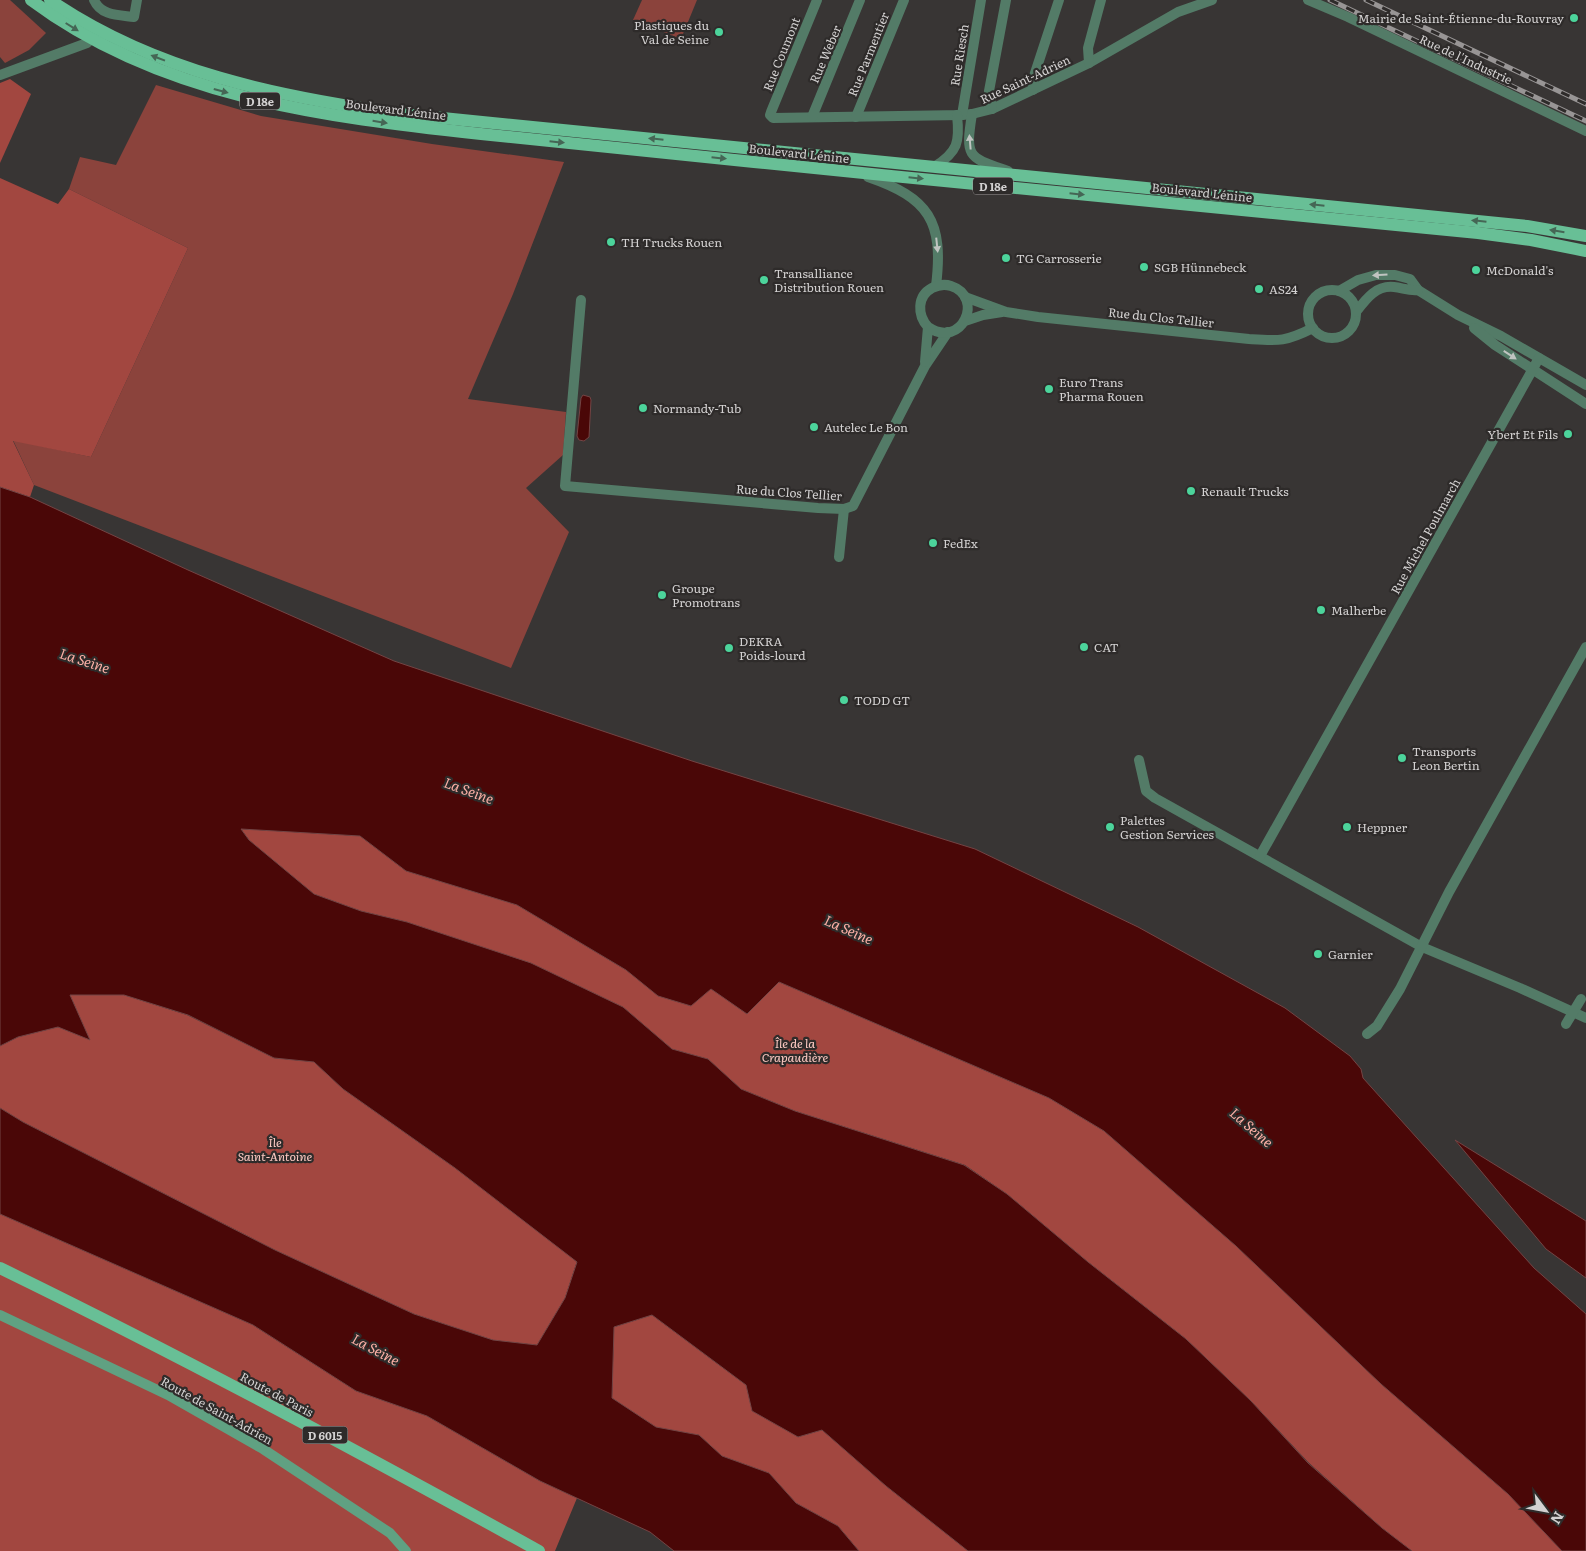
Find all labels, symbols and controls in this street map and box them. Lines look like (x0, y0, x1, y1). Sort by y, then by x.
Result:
street label: Rue Parmentier (843, 9, 893, 99)
place label: Mairie de Saint-Étienne-du-Rouvray (1358, 9, 1564, 27)
marker: Mairie de Saint-Étienne-du-Rouvray (1568, 12, 1580, 24)
street label: Rue Coumont (758, 14, 804, 94)
place label: Plastiques du Val de Seine (634, 16, 709, 48)
street label: Rue Weber (805, 22, 845, 86)
one-way arrow (65, 23, 78, 32)
street label: Rue Riesch (945, 23, 973, 87)
marker: Plastiques du Val de Seine (713, 26, 725, 38)
street label: Rue de l'Industrie (1417, 30, 1515, 88)
street label: Rue Saint-Adrien (977, 50, 1073, 108)
one-way arrow (150, 54, 165, 62)
one-way arrow (213, 87, 228, 95)
road number: D 18e (240, 92, 280, 110)
street label: Boulevard Lénine (345, 94, 447, 124)
one-way arrow (372, 119, 388, 127)
one-way arrow (966, 134, 974, 150)
one-way arrow (648, 135, 664, 143)
one-way arrow (550, 138, 566, 146)
street label: Boulevard Lénine (748, 139, 850, 167)
one-way arrow (711, 154, 727, 162)
one-way arrow (908, 174, 924, 182)
road number: D 18e (973, 178, 1013, 195)
street label: Boulevard Lénine (1151, 178, 1253, 206)
one-way arrow (1070, 190, 1086, 198)
one-way arrow (1309, 201, 1325, 209)
one-way arrow (1470, 217, 1486, 225)
one-way arrow (1548, 227, 1564, 235)
place label: TH Trucks Rouen (621, 233, 722, 251)
marker: TH Trucks Rouen (605, 236, 617, 248)
one-way arrow (933, 238, 941, 254)
place label: TG Carrosserie (1016, 249, 1102, 267)
marker: TG Carrosserie (1000, 252, 1012, 264)
place label: SGB Hünnebeck (1154, 258, 1247, 276)
marker: SGB Hünnebeck (1138, 261, 1150, 273)
place label: McDonald's (1486, 261, 1554, 279)
place label: Transalliance Distribution Rouen (774, 264, 884, 296)
marker: McDonald's (1470, 264, 1482, 276)
one-way arrow (1371, 272, 1387, 280)
marker: Transalliance Distribution Rouen (758, 274, 770, 286)
place label: AS24 (1269, 280, 1298, 298)
marker: AS24 (1253, 283, 1265, 295)
street label: Rue du Clos Tellier (1107, 302, 1215, 332)
one-way arrow (1504, 350, 1517, 359)
place label: Euro Trans Pharma Rouen (1059, 373, 1144, 405)
marker: Euro Trans Pharma Rouen (1043, 383, 1055, 395)
place label: Normandy-Tub (653, 399, 741, 417)
marker: Normandy-Tub (637, 402, 649, 414)
place label: Autelec Le Bon (824, 418, 908, 436)
marker: Autelec Le Bon (808, 421, 820, 433)
place label: Ybert Et Fils (1488, 425, 1559, 443)
marker: Ybert Et Fils (1562, 428, 1574, 440)
street label: Rue Michel Poulmarch (1386, 475, 1464, 597)
street label: Rue du Clos Tellier (735, 479, 843, 505)
place label: Renault Trucks (1201, 482, 1289, 500)
marker: Renault Trucks (1185, 485, 1197, 497)
place label: FedEx (943, 534, 978, 552)
marker: FedEx (927, 537, 939, 549)
place label: Groupe Promotrans (672, 579, 741, 611)
marker: Groupe Promotrans (656, 589, 668, 601)
place label: Malherbe (1331, 601, 1386, 619)
marker: Malherbe (1315, 604, 1327, 616)
place label: DEKRA Poids-lourd (739, 632, 806, 664)
place label: CAT (1094, 638, 1119, 656)
marker: CAT (1078, 641, 1090, 653)
marker: DEKRA Poids-lourd (723, 642, 735, 654)
water label: La Seine (57, 643, 113, 678)
place label: TODD GT (854, 691, 910, 709)
marker: TODD GT (838, 694, 850, 706)
place label: Transports Leon Bertin (1412, 742, 1480, 774)
marker: Transports Leon Bertin (1396, 752, 1408, 764)
water label: La Seine (441, 772, 497, 808)
place label: Palettes Gestion Services (1120, 811, 1215, 843)
place label: Heppner (1357, 818, 1408, 836)
marker: Palettes Gestion Services (1104, 821, 1116, 833)
marker: Heppner (1341, 821, 1353, 833)
water label: La Seine (821, 909, 877, 949)
place label: Garnier (1328, 945, 1373, 963)
marker: Garnier (1312, 948, 1324, 960)
park label: Île de la Crapaudière (762, 1034, 829, 1066)
water label: La Seine (1226, 1103, 1278, 1152)
park label: Île Saint-Antoine (238, 1133, 313, 1165)
water label: La Seine (348, 1328, 404, 1370)
street label: Route de Paris (237, 1367, 317, 1421)
street label: Route de Saint-Adrien (158, 1372, 276, 1448)
road number: D 6015 (302, 1426, 348, 1444)
north arrow (1521, 1486, 1571, 1536)
text: N (1546, 1508, 1569, 1529)

